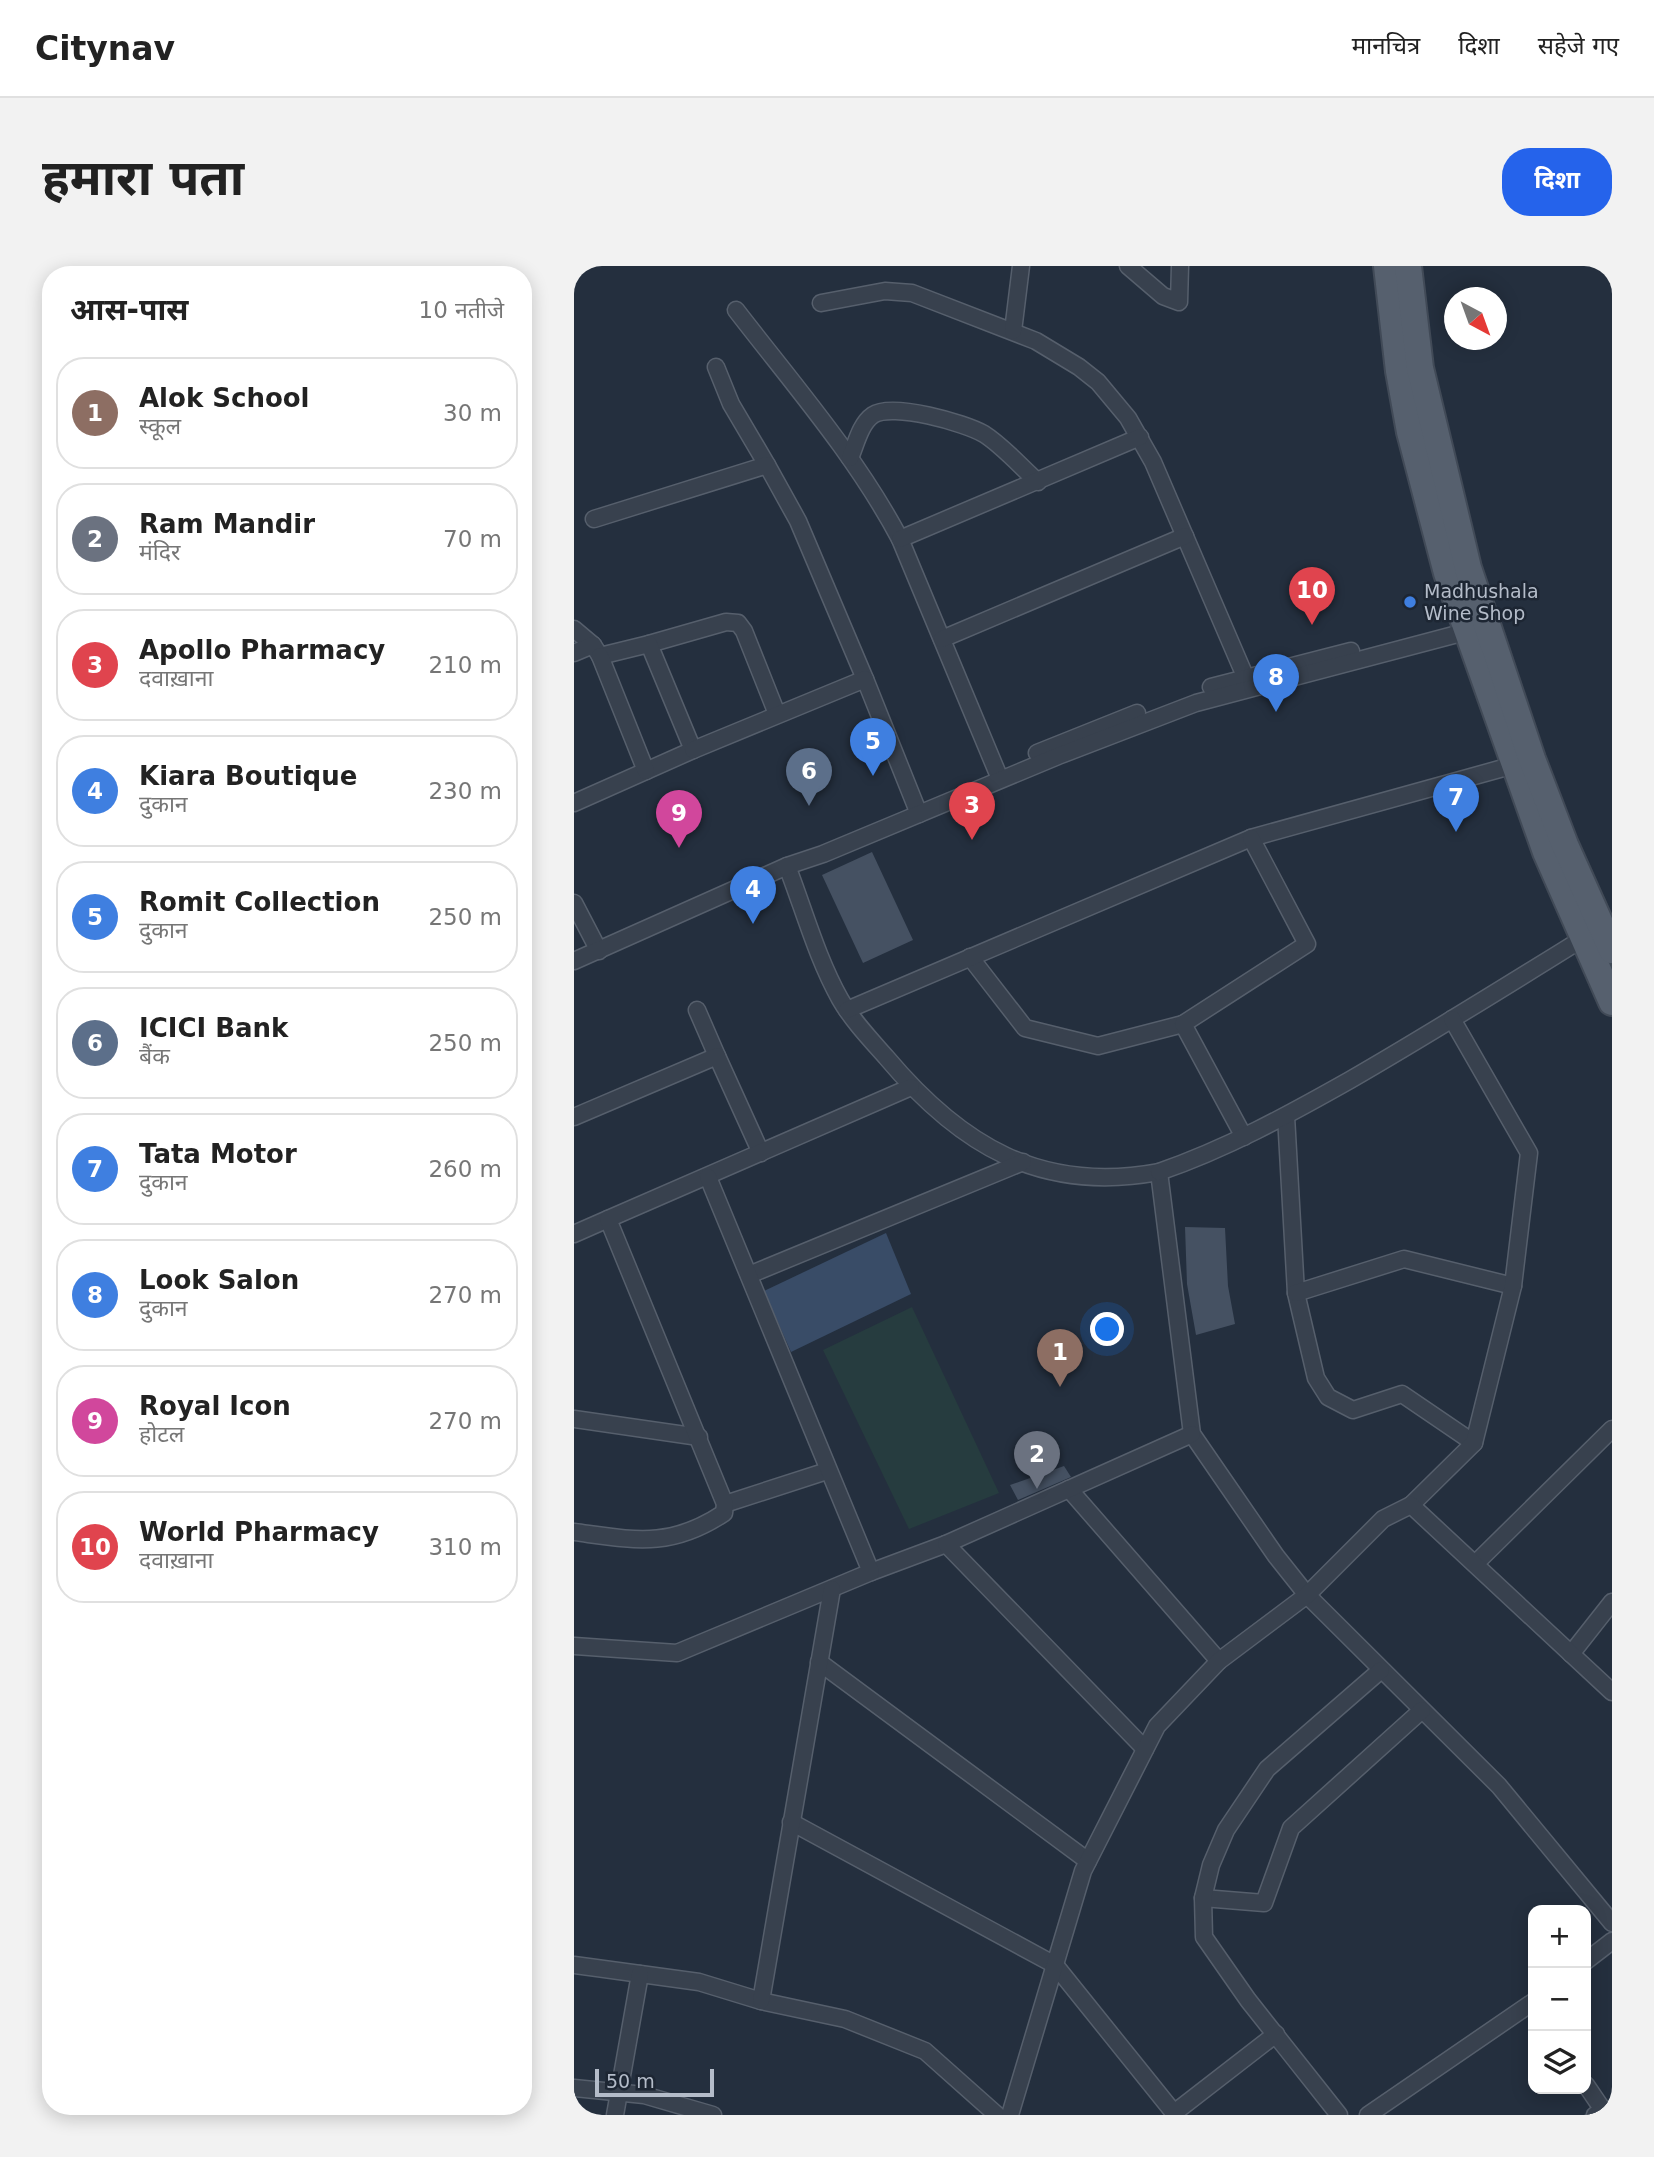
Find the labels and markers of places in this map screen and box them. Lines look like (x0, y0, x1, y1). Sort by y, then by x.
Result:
pin: 10 (1289, 567, 1335, 625)
place label: Madhushala Wine Shop (1424, 580, 1539, 624)
marker: Madhushala Wine Shop (1402, 594, 1418, 610)
pin: 8 (1253, 654, 1299, 712)
pin: 5 (850, 718, 896, 776)
pin: 6 (786, 748, 832, 806)
pin: 7 (1433, 774, 1479, 832)
pin: 3 (949, 782, 995, 840)
pin: 9 (656, 790, 702, 848)
pin: 4 (730, 866, 776, 924)
pin: 1 (1037, 1329, 1083, 1387)
pin: 2 (1014, 1431, 1060, 1489)

